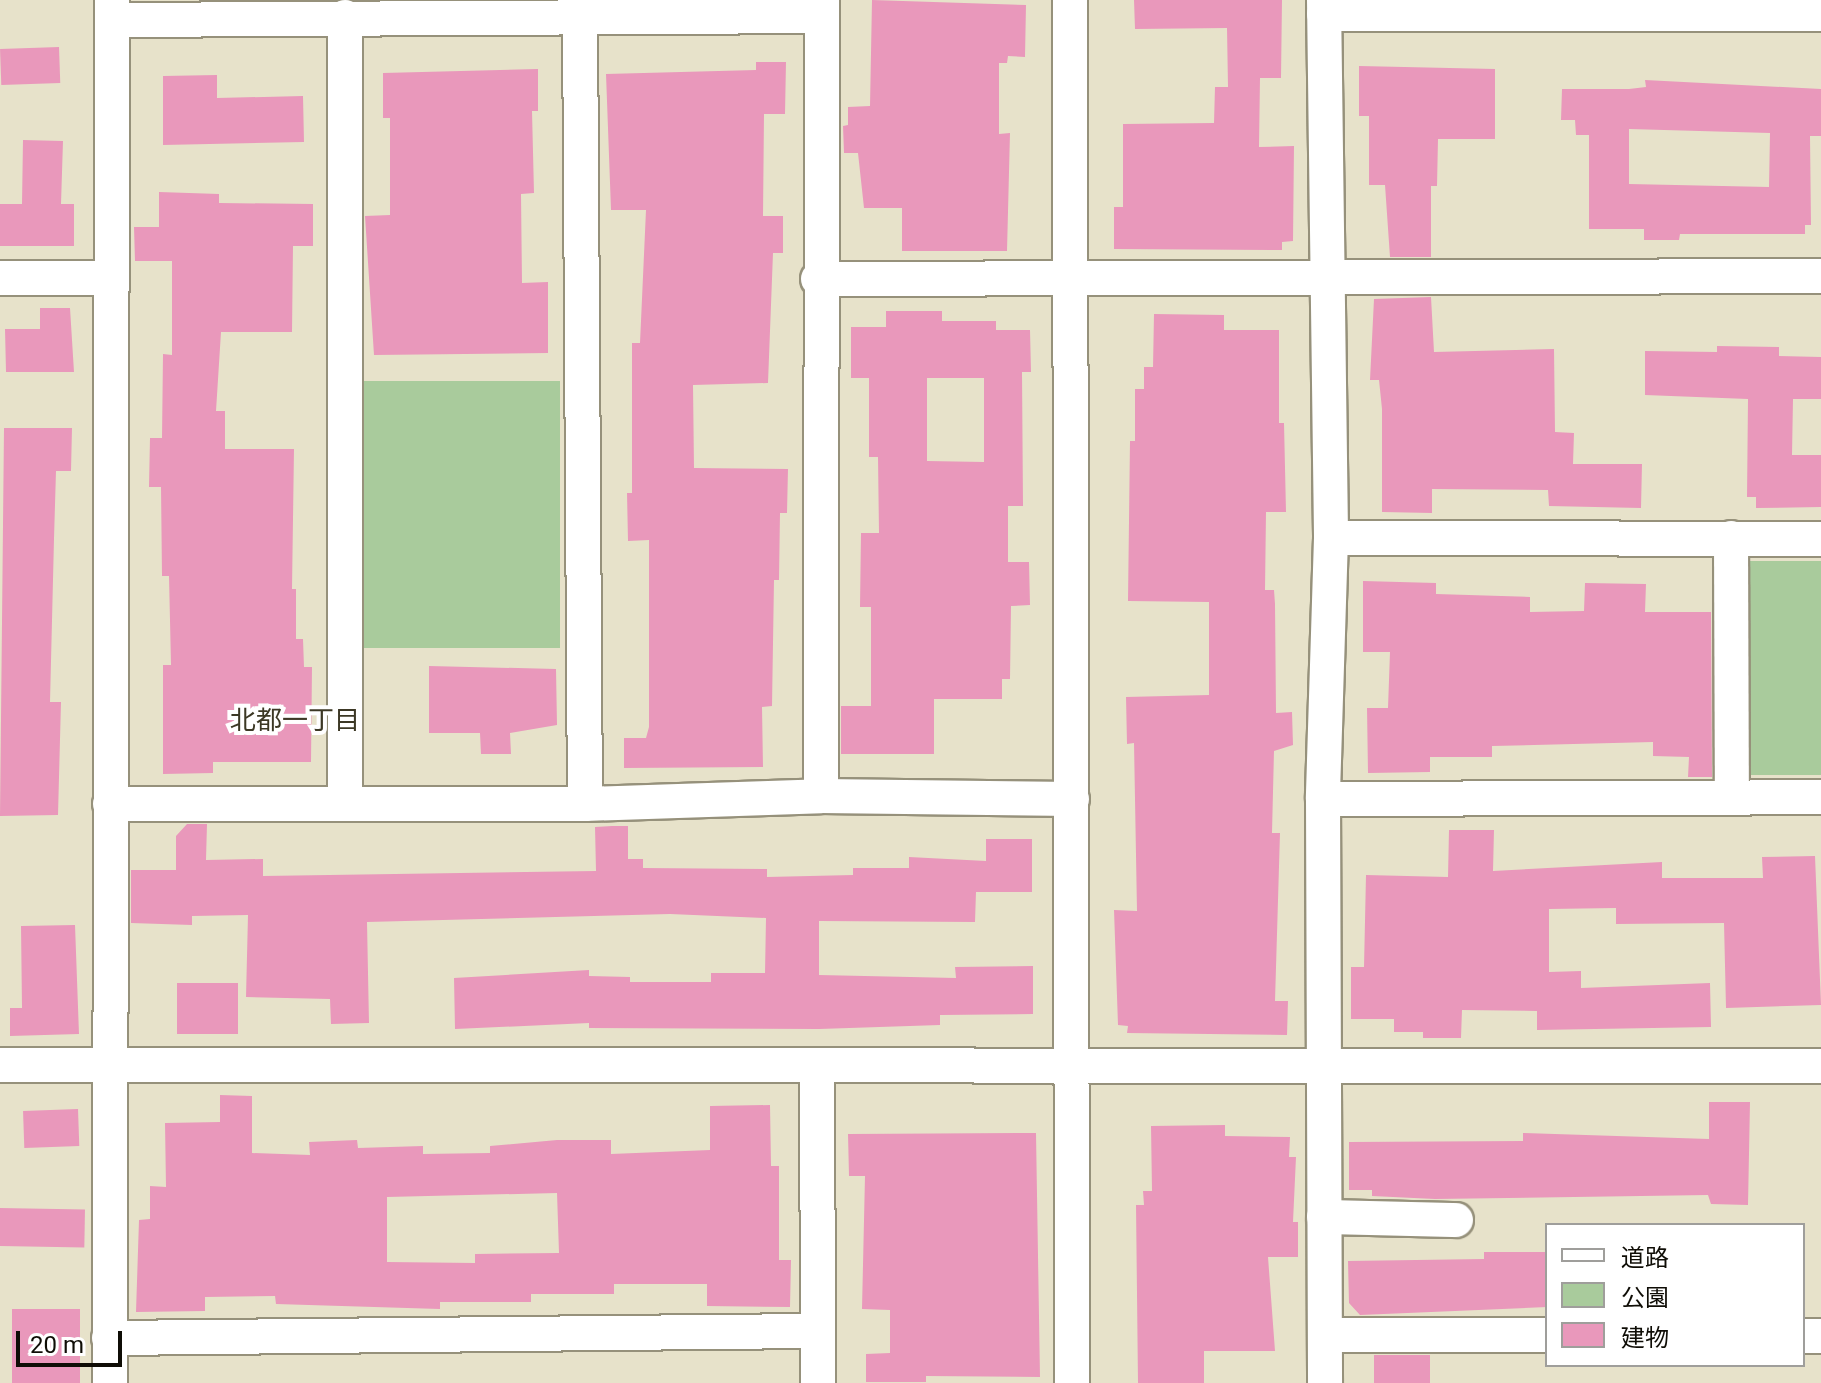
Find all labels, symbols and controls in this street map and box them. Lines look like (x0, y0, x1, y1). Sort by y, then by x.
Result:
district label: 北都一丁目 (230, 705, 360, 737)
legend (1545, 1223, 1805, 1367)
text: 道路 (1621, 1244, 1669, 1272)
text: 公園 (1621, 1284, 1669, 1312)
scale bar (20, 1315, 126, 1365)
text: 建物 (1621, 1324, 1669, 1352)
text: 20 m (30, 1331, 84, 1359)

